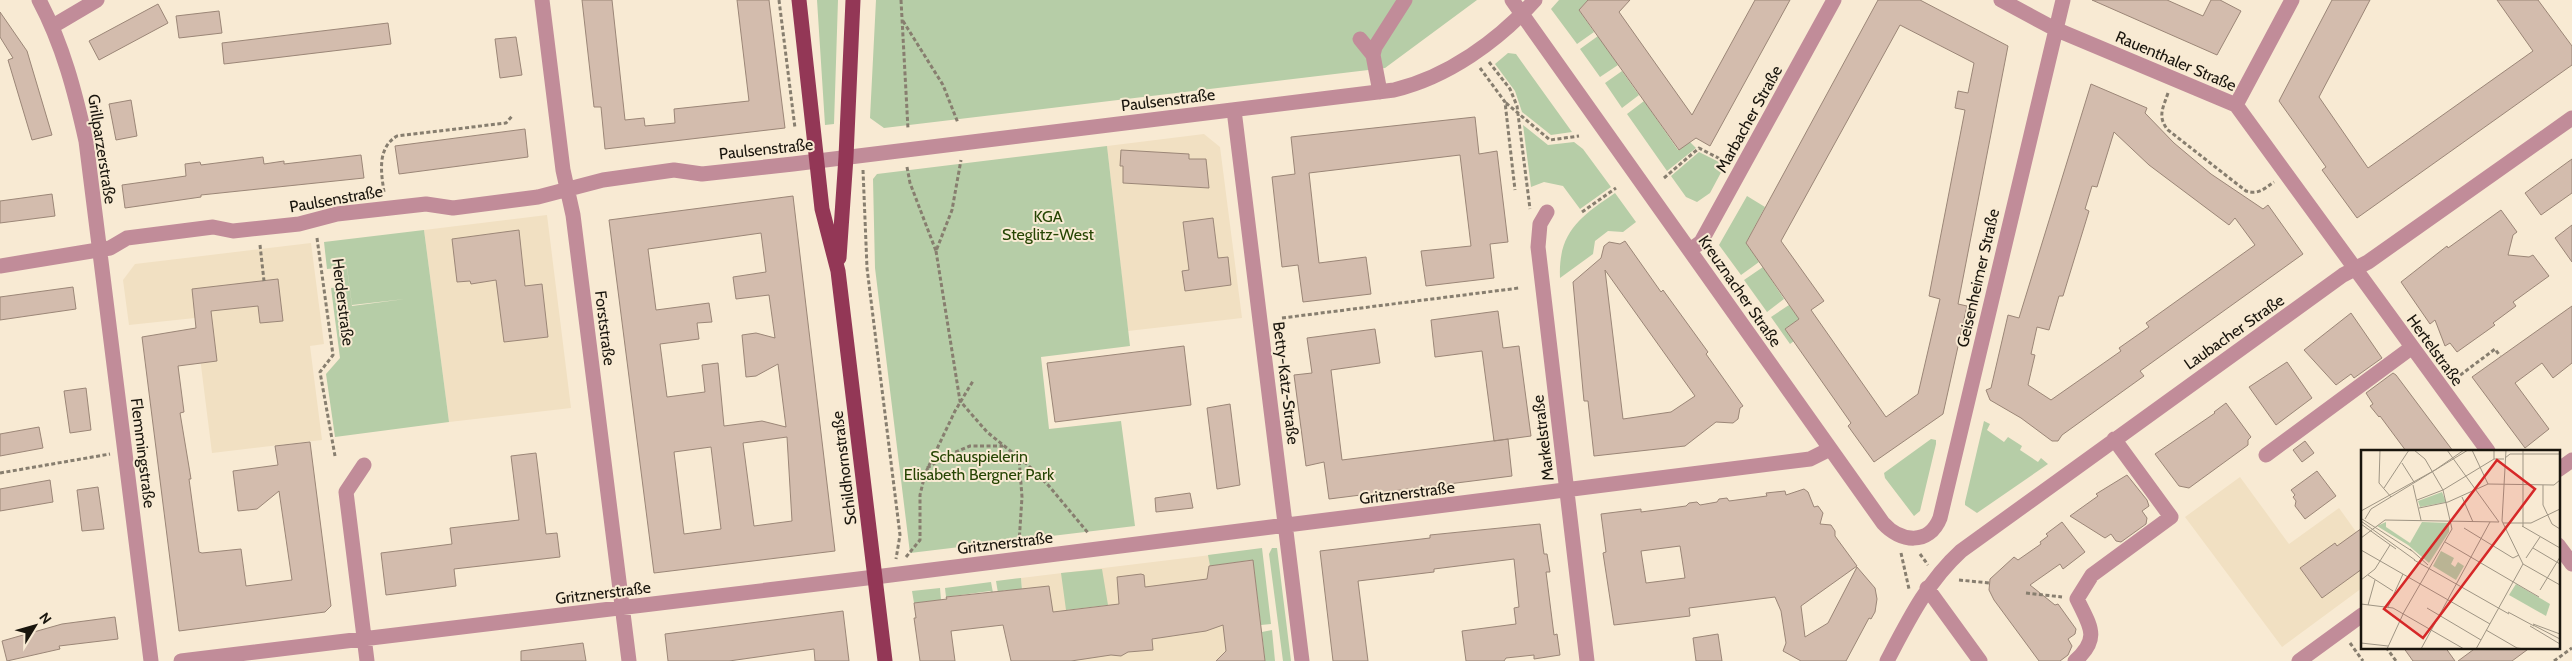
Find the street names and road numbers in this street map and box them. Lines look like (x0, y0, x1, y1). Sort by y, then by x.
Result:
street label: Rauenthaler Straße (2113, 27, 2239, 95)
street label: Marbacher Straße (1712, 62, 1786, 176)
street label: Paulsenstraße (1120, 85, 1216, 115)
street label: Grillparzerstraße (84, 93, 120, 205)
street label: Paulsenstraße (718, 135, 814, 163)
street label: Paulsenstraße (288, 181, 384, 217)
street label: Geisenheimer Straße (1953, 207, 2003, 349)
street label: Kreuznacher Straße (1694, 232, 1786, 350)
street label: Herderstraße (328, 257, 358, 347)
street label: Forststraße (591, 289, 619, 367)
street label: Laubacher Straße (2180, 290, 2288, 374)
street label: Hertelstraße (2403, 311, 2467, 389)
street label: Betty-Katz-Straße (1269, 320, 1303, 446)
street label: Markelstraße (1528, 394, 1558, 482)
street label: Flemmingstraße (127, 397, 159, 509)
street label: Schildhornstraße (828, 410, 860, 526)
street label: Gritznerstraße (1358, 478, 1456, 508)
street label: Gritznerstraße (956, 528, 1054, 558)
street label: Gritznerstraße (554, 578, 652, 608)

